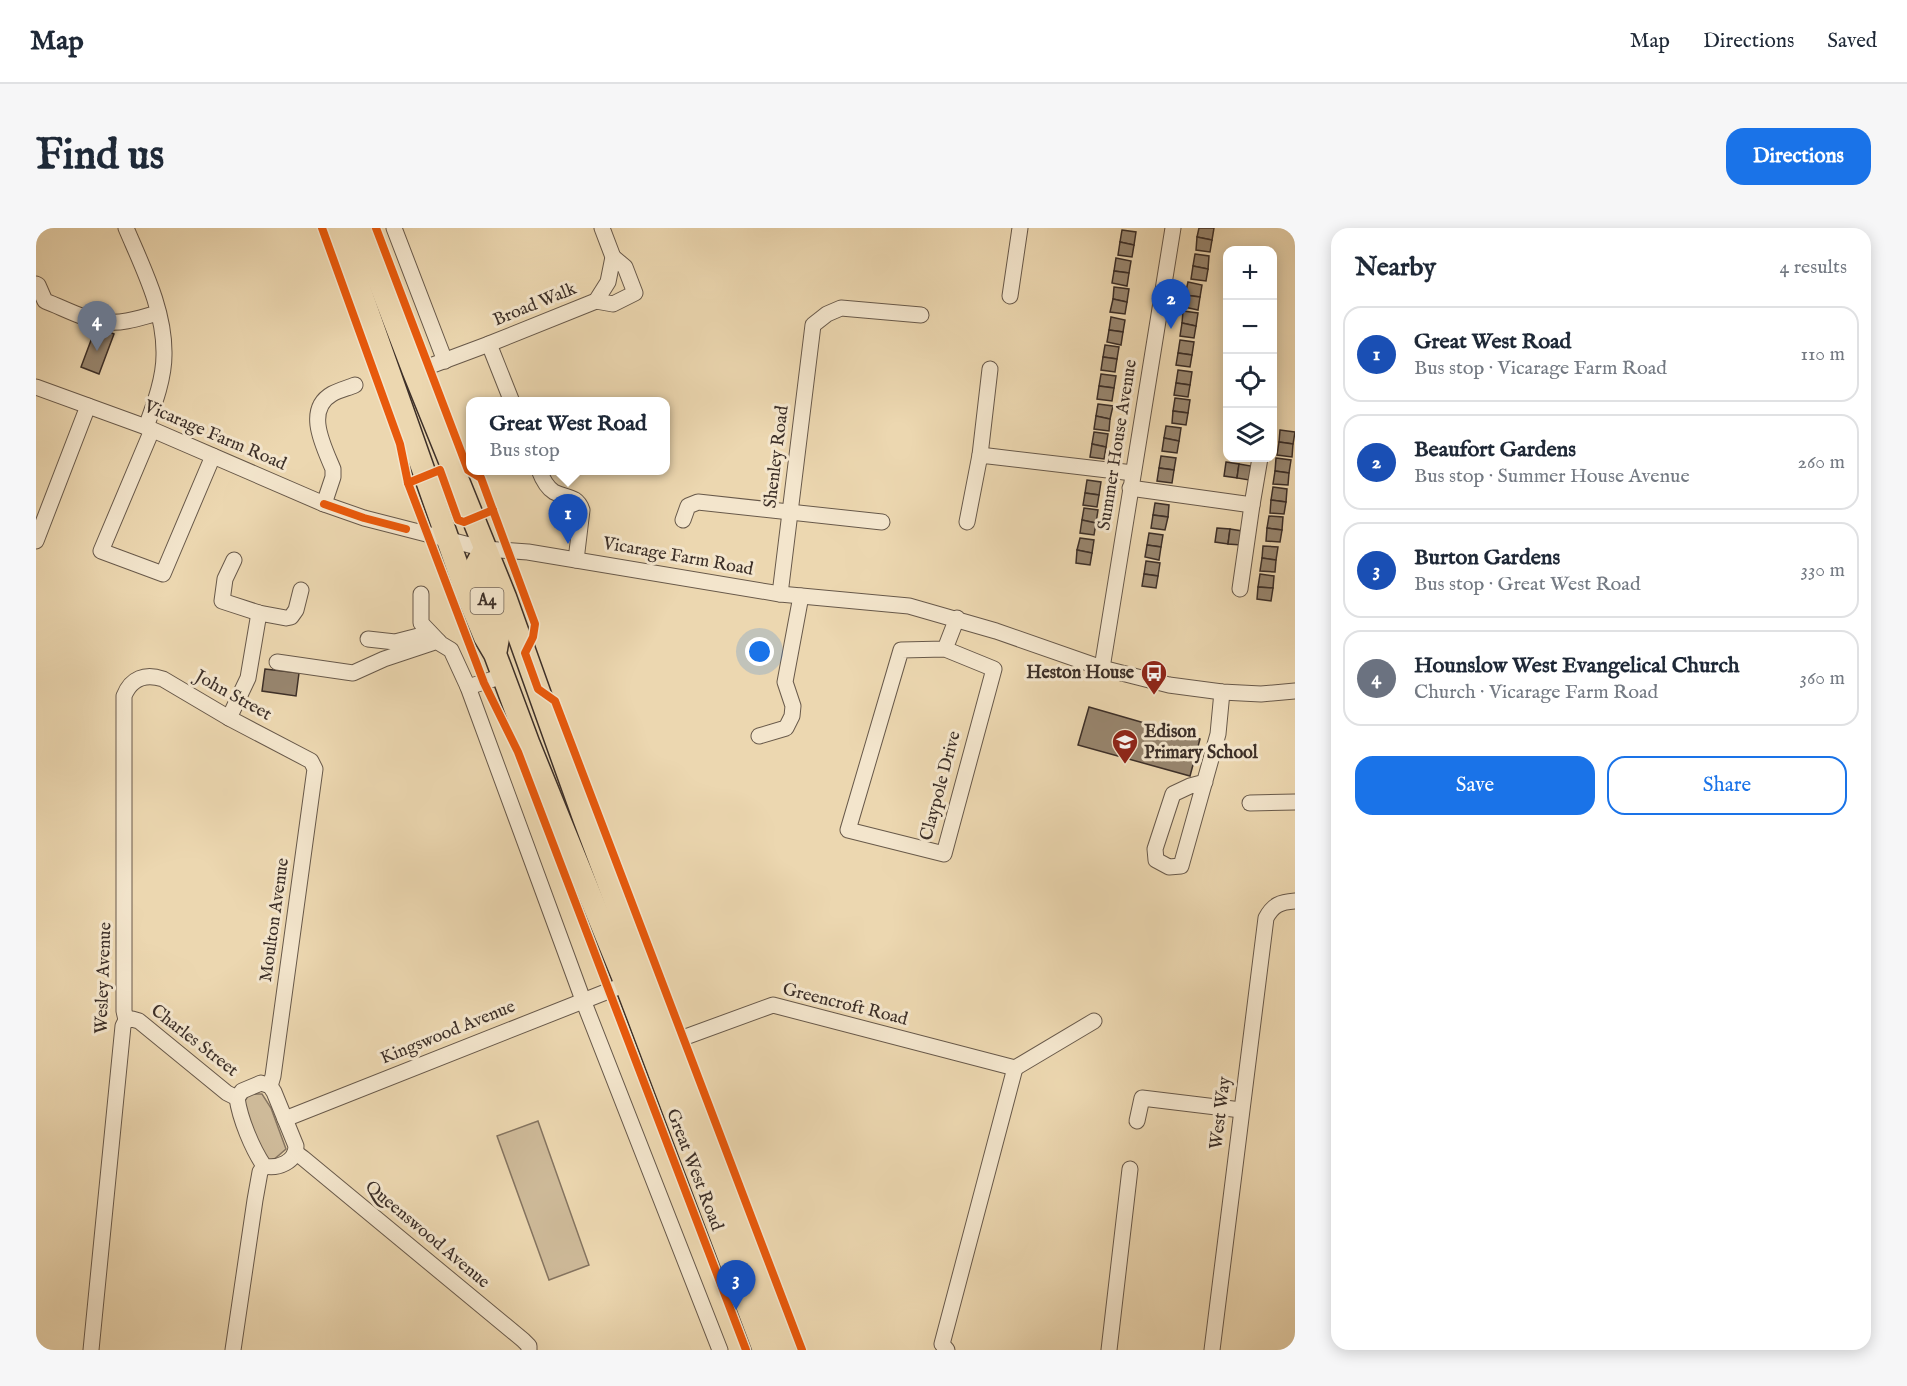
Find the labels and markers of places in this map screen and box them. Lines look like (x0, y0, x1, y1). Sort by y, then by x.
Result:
pin: 2 (1152, 279, 1190, 329)
pin: 4 (78, 302, 116, 351)
pin: 1 (548, 494, 588, 544)
bus stop icon: Heston House (1139, 658, 1169, 696)
place label: Heston House (1026, 662, 1135, 685)
place label: Edison Primary School (1144, 721, 1259, 765)
school or university icon: Edison Primary School (1110, 727, 1140, 765)
pin: 3 (716, 1260, 756, 1310)

